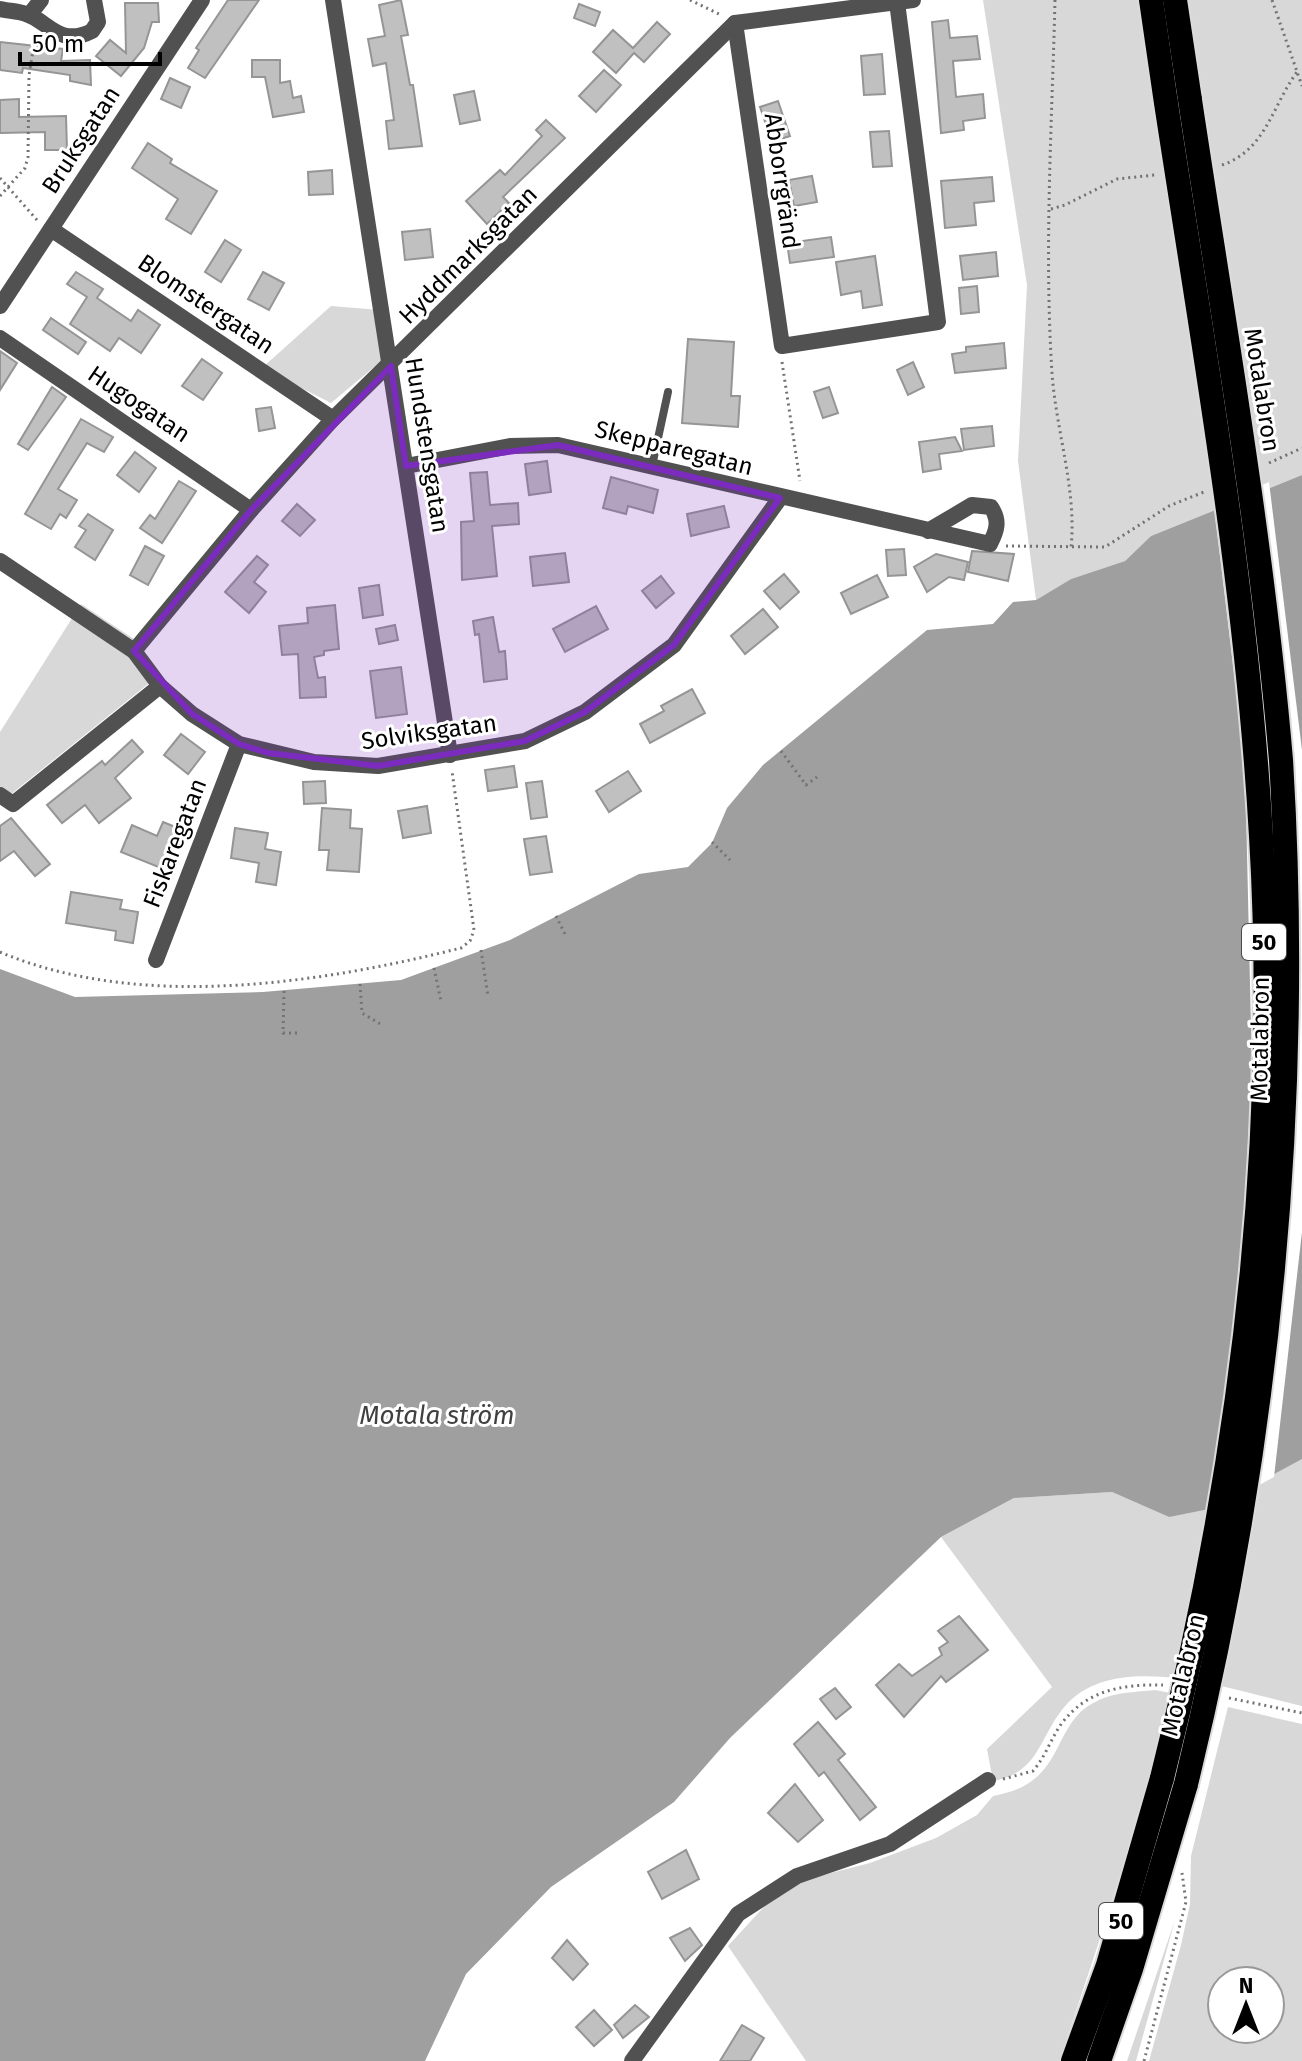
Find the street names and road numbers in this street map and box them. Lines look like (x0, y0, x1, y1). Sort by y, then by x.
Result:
street label: Bruksgatan (36, 81, 126, 199)
street label: Abborrgränd (759, 111, 805, 251)
street label: Hyddmarksgatan (393, 180, 543, 330)
street label: Blomstergatan (133, 248, 279, 360)
street label: Motalabron (1238, 326, 1286, 454)
street label: Hundstensgatan (399, 355, 455, 535)
street label: Hugogatan (83, 360, 195, 448)
street label: Skepparegatan (592, 415, 756, 481)
street label: Solviksgatan (359, 709, 499, 755)
street label: Fiskaregatan (138, 774, 212, 912)
road number: 50 (1242, 924, 1286, 960)
street label: Motalabron (1245, 976, 1275, 1102)
street label: Motalabron (1155, 1611, 1211, 1739)
road number: 50 (1099, 1903, 1143, 1939)

